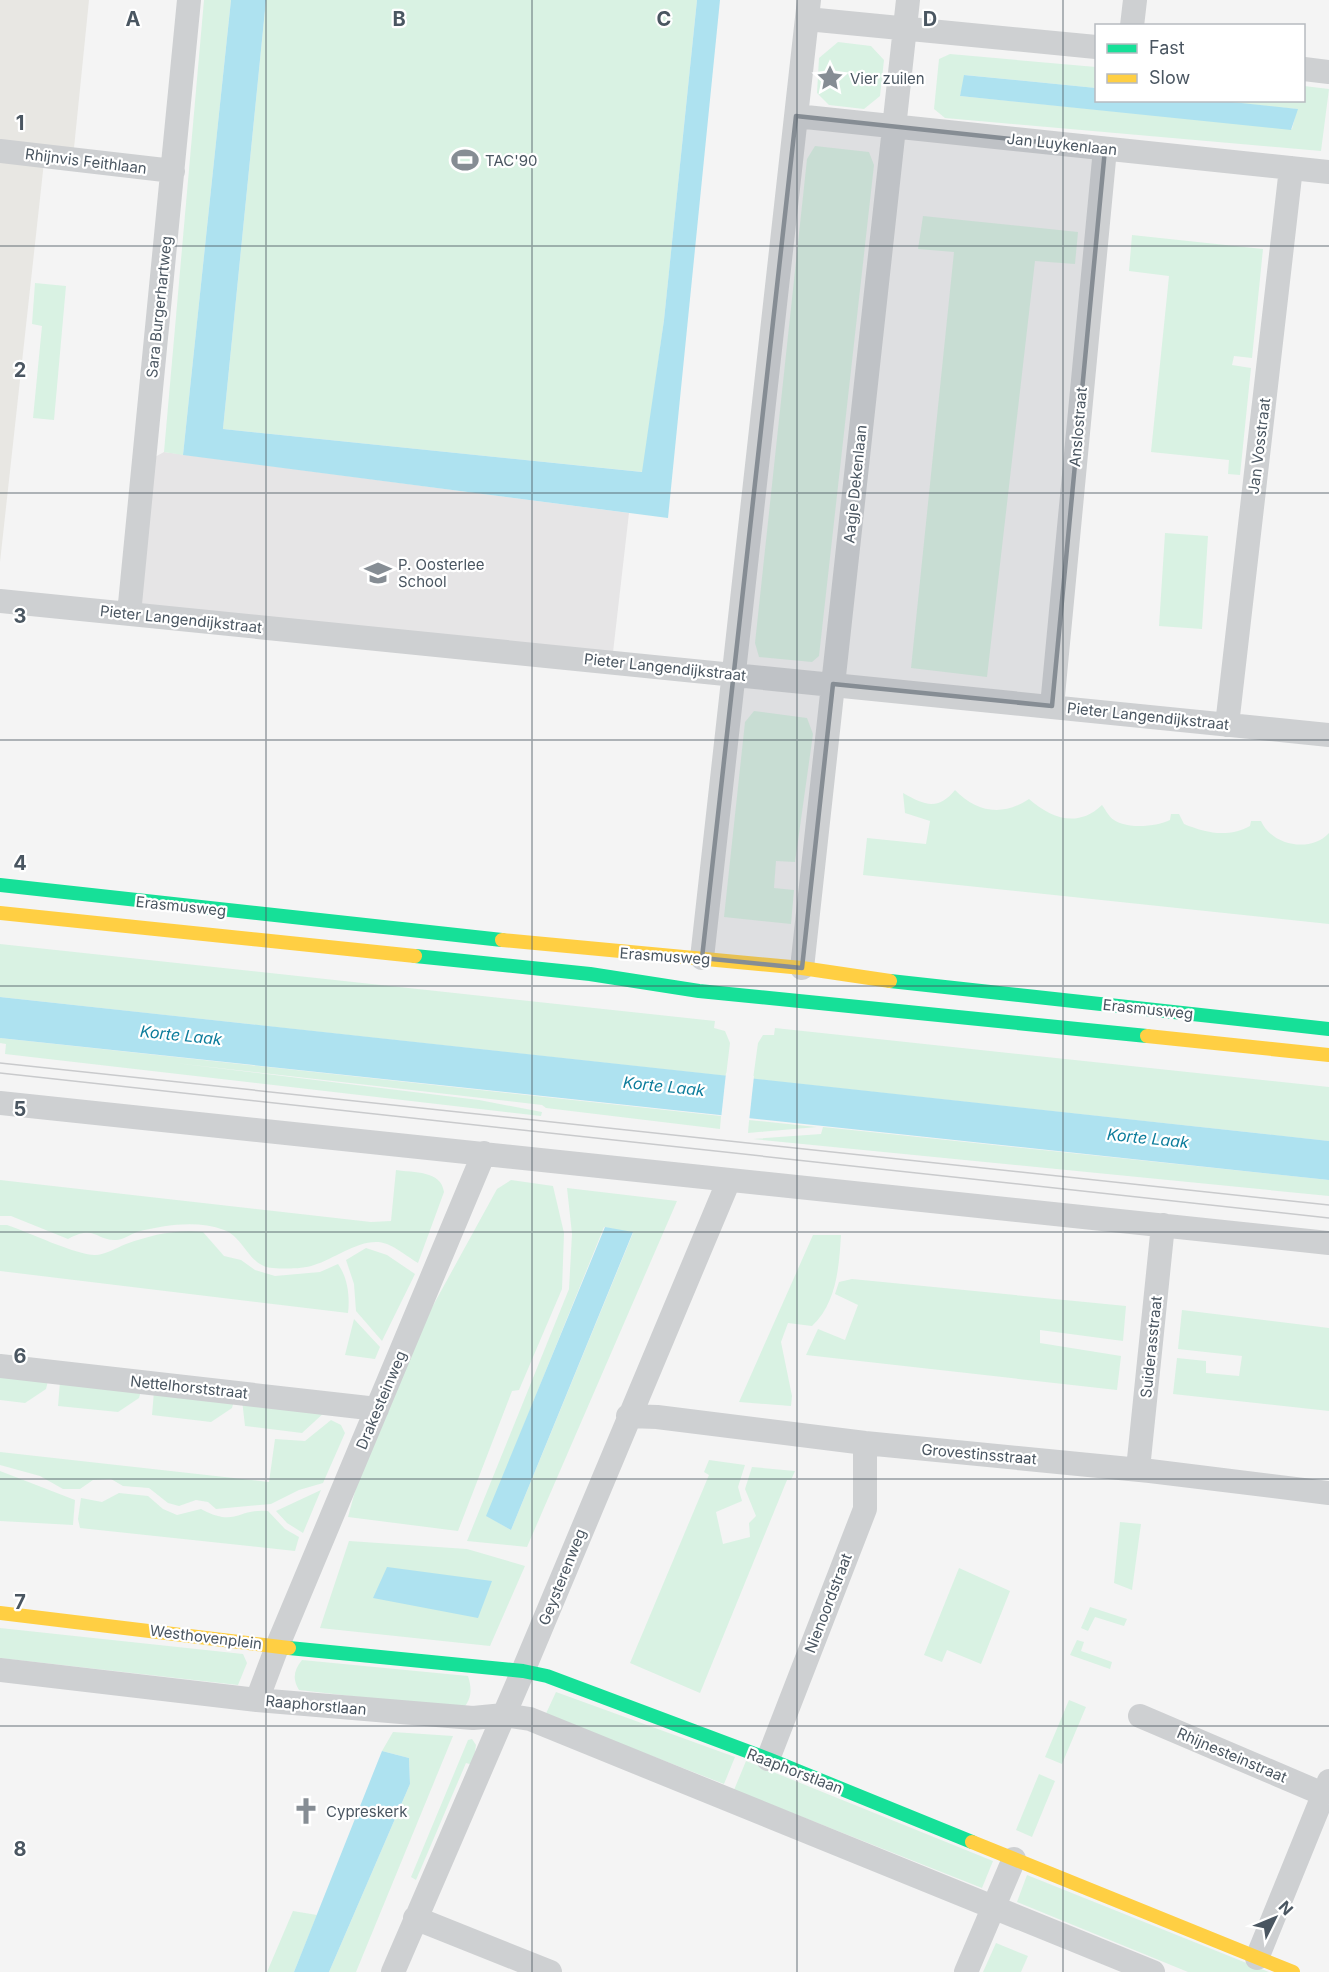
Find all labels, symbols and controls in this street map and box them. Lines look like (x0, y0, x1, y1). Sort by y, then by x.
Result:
text: A (126, 7, 141, 31)
text: B (392, 7, 406, 31)
text: C (657, 7, 671, 31)
text: D (923, 7, 937, 31)
legend (1095, 24, 1305, 102)
text: Fast (1149, 37, 1185, 58)
place icon: Vier zuilen (815, 63, 845, 93)
text: Slow (1149, 67, 1190, 88)
place label: Vier zuilen (850, 69, 925, 88)
text: 1 (16, 111, 24, 135)
street label: Jan Luykenlaan (1006, 129, 1118, 159)
street label: Rhijnvis Feithlaan (24, 144, 148, 178)
sports icon: TAC'90 (450, 145, 480, 175)
place label: TAC'90 (485, 151, 537, 170)
street label: Sara Burgerhartweg (142, 235, 176, 379)
text: 2 (14, 358, 26, 382)
street label: Anslostraat (1065, 386, 1091, 468)
street label: Jan Vosstraat (1244, 397, 1274, 495)
street label: Aagje Dekenlaan (839, 424, 871, 544)
place label: P. Oosterlee School (398, 555, 485, 591)
school or university icon: P. Oosterlee School (363, 558, 393, 588)
street label: Pieter Langendijkstraat (99, 601, 263, 637)
text: 3 (14, 604, 26, 628)
street label: Pieter Langendijkstraat (583, 649, 747, 685)
street label: Pieter Langendijkstraat (1066, 698, 1230, 734)
text: 4 (13, 851, 27, 875)
street label: Erasmusweg (135, 892, 227, 920)
street label: Erasmusweg (619, 943, 711, 969)
street label: Erasmusweg (1102, 995, 1194, 1023)
water label: Korte Laak (139, 1021, 223, 1049)
water label: Korte Laak (622, 1072, 706, 1100)
text: 5 (14, 1097, 26, 1121)
water label: Korte Laak (1106, 1124, 1190, 1152)
street label: Suiderasstraat (1136, 1295, 1166, 1399)
text: 6 (14, 1344, 27, 1368)
street label: Drakesteinweg (352, 1348, 410, 1452)
street label: Nettelhorststraat (129, 1371, 249, 1403)
street label: Grovestinsstraat (921, 1439, 1038, 1469)
street label: Geysterenweg (534, 1526, 590, 1628)
street label: Nienoordstraat (800, 1550, 856, 1656)
text: 7 (14, 1590, 26, 1614)
street label: Westhovenplein (149, 1621, 263, 1653)
street label: Raaphorstlaan (265, 1691, 367, 1719)
street label: Rhijnesteinstraat (1174, 1723, 1290, 1787)
street label: Raaphorstlaan (744, 1744, 846, 1798)
church icon: Cypreskerk (291, 1796, 321, 1826)
place label: Cypreskerk (326, 1802, 408, 1821)
text: 8 (13, 1837, 27, 1861)
north arrow (1245, 1888, 1305, 1948)
text: N (1274, 1896, 1297, 1919)

